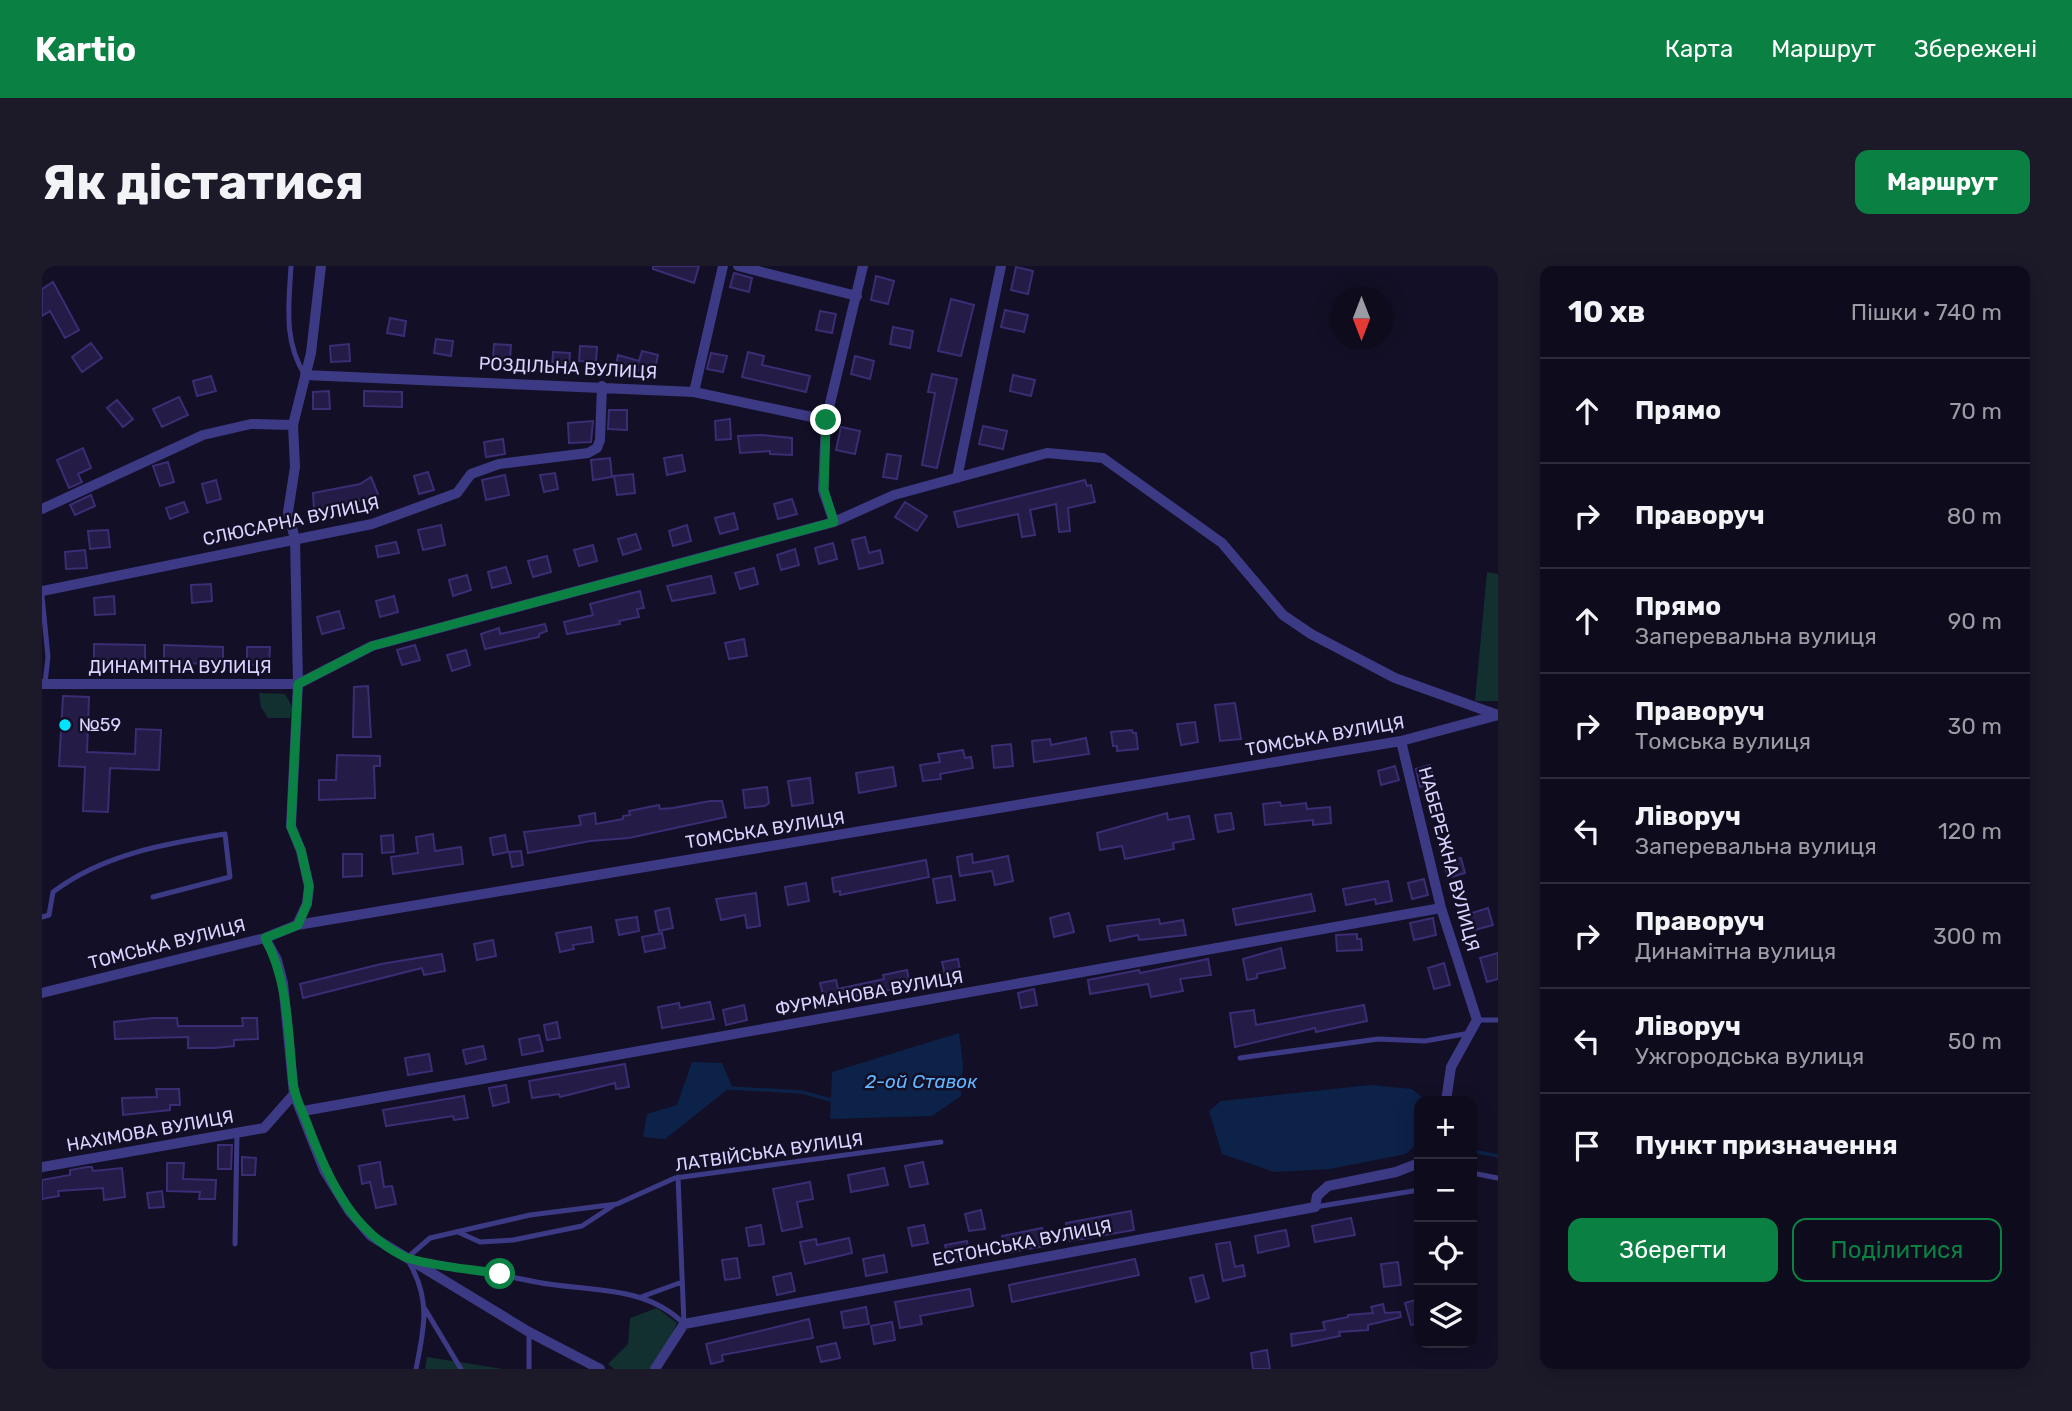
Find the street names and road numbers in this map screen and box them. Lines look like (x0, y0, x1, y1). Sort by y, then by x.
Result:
street label: РОЗДІЛЬНА ВУЛИЦЯ (478, 352, 658, 384)
street label: СЛЮСАРНА ВУЛИЦЯ (201, 492, 381, 550)
street label: ДИНАМІТНА ВУЛИЦЯ (88, 656, 272, 678)
street label: ТОМСЬКА ВУЛИЦЯ (1244, 711, 1406, 761)
street label: НАБЕРЕЖНА ВУЛИЦЯ (1414, 764, 1484, 954)
street label: ТОМСЬКА ВУЛИЦЯ (684, 807, 846, 853)
street label: ТОМСЬКА ВУЛИЦЯ (86, 914, 248, 974)
street label: ФУРМАНОВА ВУЛИЦЯ (773, 966, 965, 1020)
street label: НАХІМОВА ВУЛИЦЯ (65, 1105, 235, 1157)
street label: ЛАТВIЙСЬКА ВУЛИЦЯ (674, 1128, 864, 1176)
street label: ЕСТОНСЬКА ВУЛИЦЯ (930, 1215, 1114, 1271)

